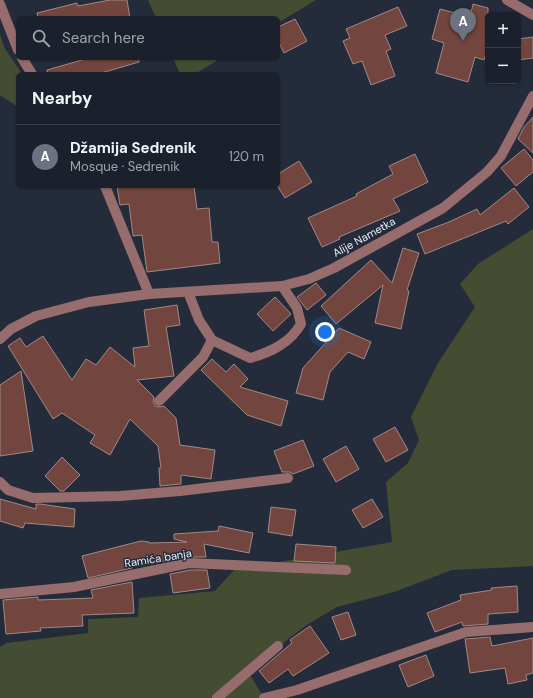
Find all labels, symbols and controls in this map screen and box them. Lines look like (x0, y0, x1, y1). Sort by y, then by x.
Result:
pin: A (450, 8, 476, 41)
map controls (485, 12, 521, 84)
button: + (485, 12, 521, 48)
search box (16, 16, 280, 60)
icon: search (30, 27, 52, 49)
text: Search here (62, 28, 145, 48)
button: − (485, 48, 521, 84)
text: Nearby (32, 87, 92, 109)
text: Džamija Sedrenik (70, 138, 196, 158)
text: A (40, 148, 50, 165)
text: 120 m (229, 148, 264, 165)
text: Mosque · Sedrenik (70, 158, 180, 175)
street label: Alije Nametka (330, 214, 398, 260)
your location (315, 322, 335, 342)
street label: Ramića banja (123, 546, 193, 570)

